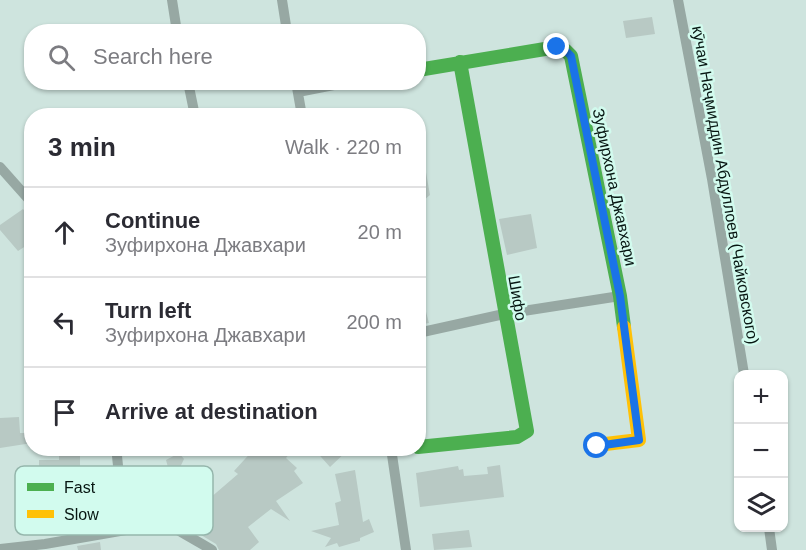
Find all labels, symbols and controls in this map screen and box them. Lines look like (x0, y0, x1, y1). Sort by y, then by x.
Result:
search box (24, 24, 426, 90)
street label: кӯчаи Наҷмиддин Абдуллоев (Чайковского) (689, 25, 762, 346)
route end (543, 33, 569, 59)
icon: search (45, 41, 78, 74)
text: Search here (93, 44, 213, 69)
street label: Зуфирхона Джавхари (589, 107, 640, 267)
text: 3 min (48, 132, 116, 162)
text: Walk · 220 m (285, 136, 402, 158)
text: Continue (105, 208, 200, 233)
icon: ahead (48, 216, 81, 249)
text: 20 m (358, 221, 402, 243)
text: Зуфирхона Джавхари (105, 234, 306, 256)
street label: Шифо (505, 274, 530, 322)
text: Turn left (105, 298, 191, 323)
icon: left (48, 306, 81, 339)
text: 200 m (346, 311, 402, 333)
text: Зуфирхона Джавхари (105, 324, 306, 346)
map controls (734, 370, 788, 532)
button: + (734, 370, 788, 424)
icon: arrive (48, 396, 81, 429)
text: Arrive at destination (105, 399, 318, 424)
button: − (734, 424, 788, 478)
route start (583, 432, 609, 458)
legend (15, 466, 213, 535)
button: layers (734, 478, 788, 532)
text: Fast (64, 479, 96, 496)
text: Slow (64, 506, 99, 523)

